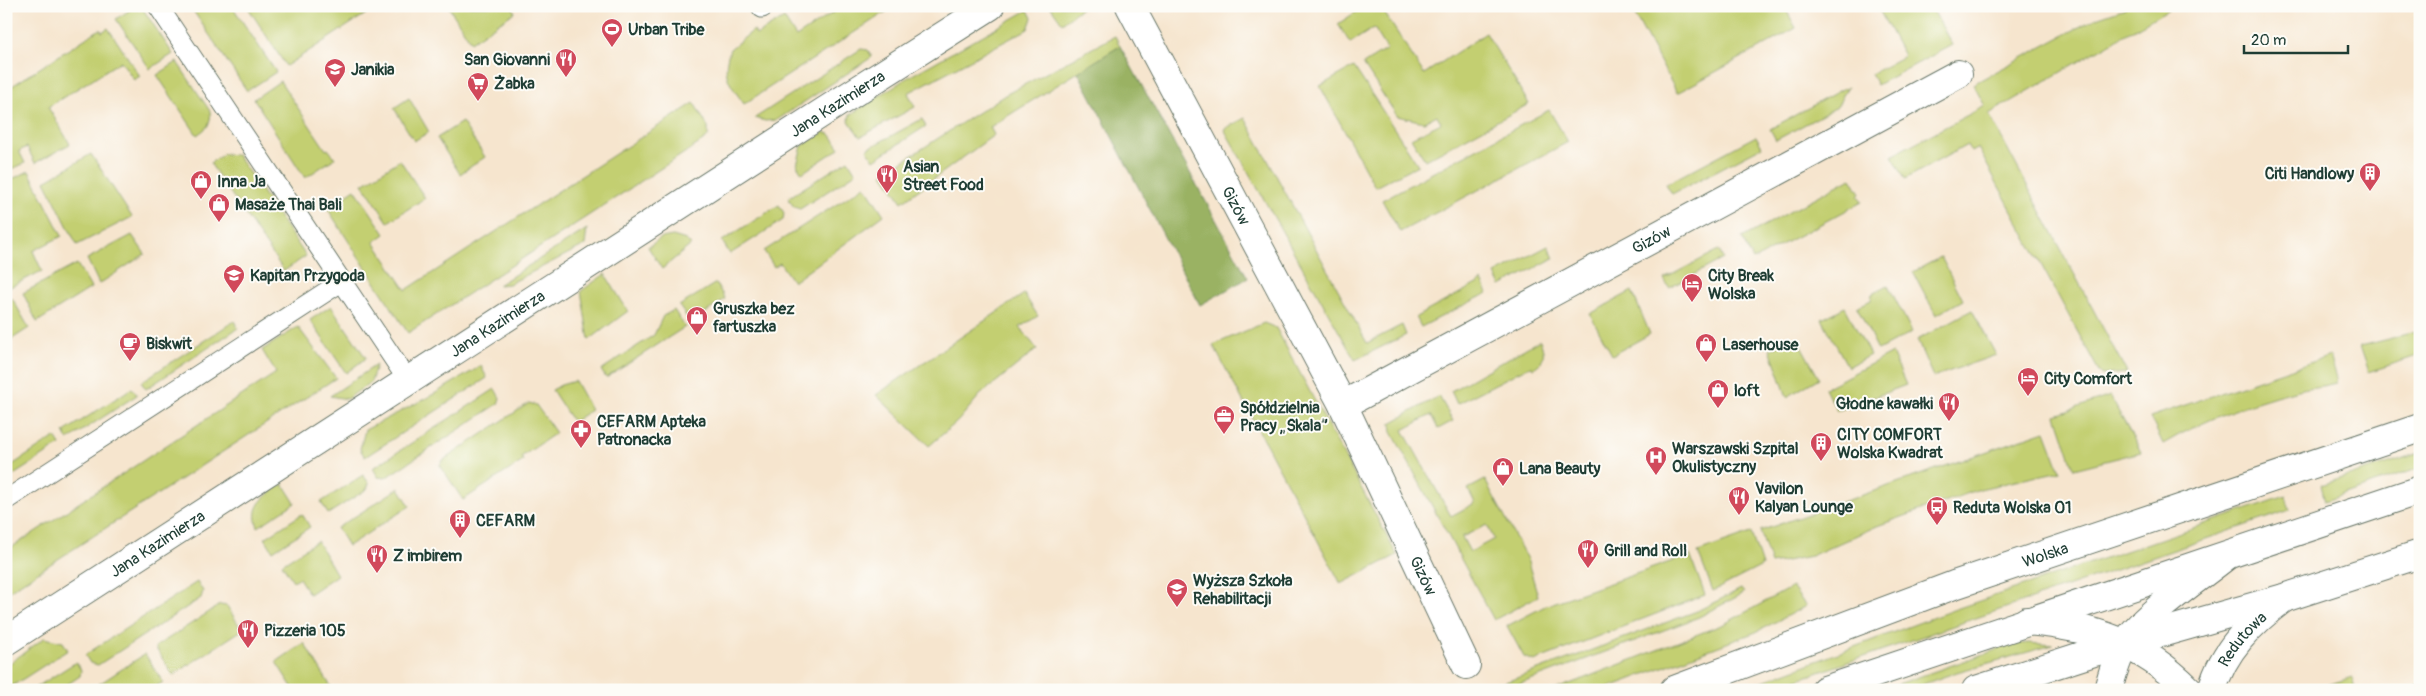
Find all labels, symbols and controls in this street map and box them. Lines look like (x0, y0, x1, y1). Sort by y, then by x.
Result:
sports icon: Urban Tribe (600, 17, 624, 48)
place label: Urban Tribe (628, 20, 705, 40)
scale bar (2244, 22, 2347, 54)
text: 20 m (2251, 31, 2286, 50)
restaurant icon: San Giovanni (554, 47, 578, 78)
place label: San Giovanni (464, 50, 550, 70)
school or university icon: Janikia (323, 57, 347, 88)
place label: Janikia (351, 60, 395, 80)
street label: Jana Kazimierza (786, 66, 889, 142)
supermarket icon: Żabka (466, 71, 490, 102)
place label: Żabka (494, 74, 535, 94)
place label: Asian Street Food (903, 157, 984, 195)
building icon: Citi Handlowy (2358, 161, 2382, 192)
restaurant icon: Asian Street Food (875, 163, 899, 194)
place label: Citi Handlowy (2265, 164, 2354, 184)
shop icon: Inna Ja (189, 169, 213, 200)
place label: Inna Ja (217, 172, 266, 192)
street label: Gizów (1217, 183, 1254, 229)
shop icon: Masaże Thai Bali (207, 192, 231, 223)
place label: Masaże Thai Bali (235, 195, 342, 215)
street label: Gizów (1629, 221, 1675, 259)
school or university icon: Kapitan Przygoda (222, 263, 246, 294)
place label: Kapitan Przygoda (250, 266, 365, 286)
place label: City Break Wolska (1708, 266, 1774, 304)
hotel icon: City Break Wolska (1680, 272, 1704, 303)
street label: Jana Kazimierza (446, 286, 549, 362)
place label: Gruszka bez fartuszka (713, 299, 795, 337)
shop icon: Gruszka bez fartuszka (685, 305, 709, 336)
cafe icon: Biskwit (118, 331, 142, 362)
shop icon: Laserhouse (1694, 332, 1718, 363)
place label: Biskwit (146, 334, 192, 354)
place label: Laserhouse (1722, 335, 1800, 355)
hotel icon: City Comfort (2016, 366, 2040, 397)
place label: City Comfort (2044, 369, 2133, 389)
shop icon: loft (1706, 378, 1730, 409)
place label: loft (1734, 381, 1760, 401)
restaurant icon: Głodne kawałki (1937, 391, 1961, 422)
place label: Głodne kawałki (1836, 394, 1933, 414)
place label: Spółdzielnia Pracy „Skala” (1240, 398, 1328, 436)
office icon: Spółdzielnia Pracy „Skala” (1212, 404, 1236, 435)
place label: CEFARM Apteka Patronacka (597, 412, 706, 450)
pharmacy icon: CEFARM Apteka Patronacka (569, 418, 593, 449)
place label: CITY COMFORT Wolska Kwadrat (1837, 425, 1943, 463)
building icon: CITY COMFORT Wolska Kwadrat (1809, 431, 1833, 462)
place label: Warszawski Szpital Okulistyczny (1672, 439, 1799, 477)
hospital icon: Warszawski Szpital Okulistyczny (1644, 445, 1668, 476)
shop icon: Lana Beauty (1491, 456, 1515, 487)
place label: Lana Beauty (1519, 459, 1601, 479)
place label: Vavilon Kalyan Lounge (1755, 479, 1854, 517)
restaurant icon: Vavilon Kalyan Lounge (1727, 485, 1751, 516)
bus stop icon: Reduta Wolska 01 (1925, 495, 1949, 526)
place label: Reduta Wolska 01 (1953, 498, 2071, 518)
street label: Jana Kazimierza (106, 506, 209, 582)
building icon: CEFARM (448, 508, 472, 539)
place label: CEFARM (476, 511, 535, 531)
restaurant icon: Grill and Roll (1576, 538, 1600, 569)
street label: Wolska (2020, 538, 2071, 572)
place label: Grill and Roll (1604, 541, 1687, 561)
restaurant icon: Z imbirem (365, 543, 389, 574)
place label: Z imbirem (393, 546, 462, 566)
street label: Gizów (1405, 553, 1441, 599)
place label: Wyższa Szkoła Rehabilitacji (1193, 571, 1293, 609)
school or university icon: Wyższa Szkoła Rehabilitacji (1165, 577, 1189, 608)
street label: Redutowa (2214, 608, 2271, 670)
restaurant icon: Pizzeria 105 (236, 618, 260, 649)
place label: Pizzeria 105 (264, 621, 346, 641)

